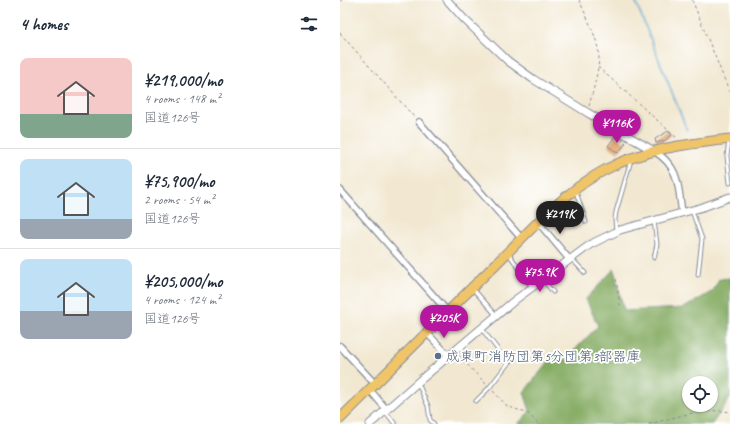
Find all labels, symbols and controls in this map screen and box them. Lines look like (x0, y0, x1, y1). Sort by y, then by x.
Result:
icon: filters (298, 13, 320, 35)
text: 4 homes (20, 14, 68, 35)
text: ¥219,000/mo (144, 70, 223, 91)
icon: home (52, 74, 100, 122)
text: 4 rooms · 148 m² (144, 91, 220, 107)
text: 国道126号 (144, 110, 201, 126)
pin: ¥116K (589, 110, 645, 144)
text: ¥116K (602, 115, 632, 131)
text: ¥75,900/mo (144, 171, 215, 192)
icon: home (52, 175, 100, 223)
text: 2 rooms · 54 m² (144, 192, 214, 208)
pin: ¥219K (532, 201, 588, 235)
text: ¥219K (545, 206, 575, 222)
text: 国道126号 (144, 211, 201, 227)
pin: ¥75.9K (507, 259, 573, 293)
text: ¥75.9K (524, 264, 556, 280)
text: ¥205,000/mo (144, 271, 222, 292)
icon: home (52, 275, 100, 323)
text: 4 rooms · 124 m² (144, 292, 220, 308)
pin: ¥205K (416, 305, 472, 339)
text: ¥205K (429, 310, 459, 326)
text: 国道126号 (144, 311, 201, 327)
place label: 成東町消防団第5分団第3部器庫 (446, 348, 641, 365)
marker: 成東町消防団第5分団第3部器庫 (433, 351, 443, 361)
map controls (682, 376, 718, 412)
button: locate (682, 376, 718, 412)

